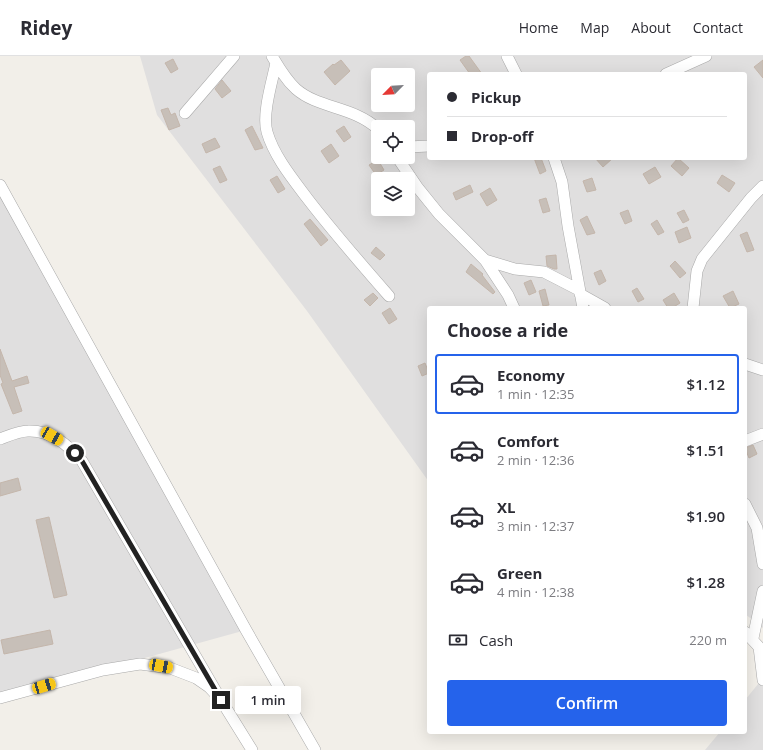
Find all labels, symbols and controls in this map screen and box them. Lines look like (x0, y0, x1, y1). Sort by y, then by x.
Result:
text: Ridey (20, 15, 72, 41)
text: Home (519, 18, 558, 37)
text: Map (580, 18, 609, 37)
text: About (631, 18, 671, 37)
text: Contact (693, 18, 743, 37)
north arrow (371, 68, 415, 112)
map controls (371, 68, 415, 216)
text: Pickup (471, 87, 521, 107)
button: locate (371, 120, 415, 164)
text: Drop-off (471, 126, 533, 146)
button: layers (371, 172, 415, 216)
text: Choose a ride (447, 318, 568, 342)
text: Economy (497, 365, 565, 385)
icon: car (449, 366, 485, 402)
text: $1.12 (687, 374, 725, 394)
text: 1 min · 12:35 (497, 385, 574, 403)
car (39, 425, 65, 447)
text: Comfort (497, 431, 559, 451)
icon: car (449, 432, 485, 468)
text: $1.51 (687, 440, 725, 460)
route start (66, 444, 84, 462)
text: 2 min · 12:36 (497, 451, 574, 469)
text: XL (497, 497, 515, 517)
icon: car (449, 498, 485, 534)
text: $1.90 (687, 506, 725, 526)
text: 3 min · 12:37 (497, 517, 574, 535)
text: Green (497, 563, 542, 583)
icon: car (449, 564, 485, 600)
text: $1.28 (687, 572, 725, 592)
text: 4 min · 12:38 (497, 583, 574, 601)
icon: cash (447, 629, 469, 651)
text: Cash (479, 630, 513, 650)
text: 220 m (689, 631, 727, 649)
car (148, 658, 174, 674)
car (31, 677, 57, 695)
button: Confirm (447, 680, 727, 726)
callout: 1 min (235, 686, 301, 714)
route end (212, 691, 230, 709)
text: 1 min (250, 691, 286, 709)

